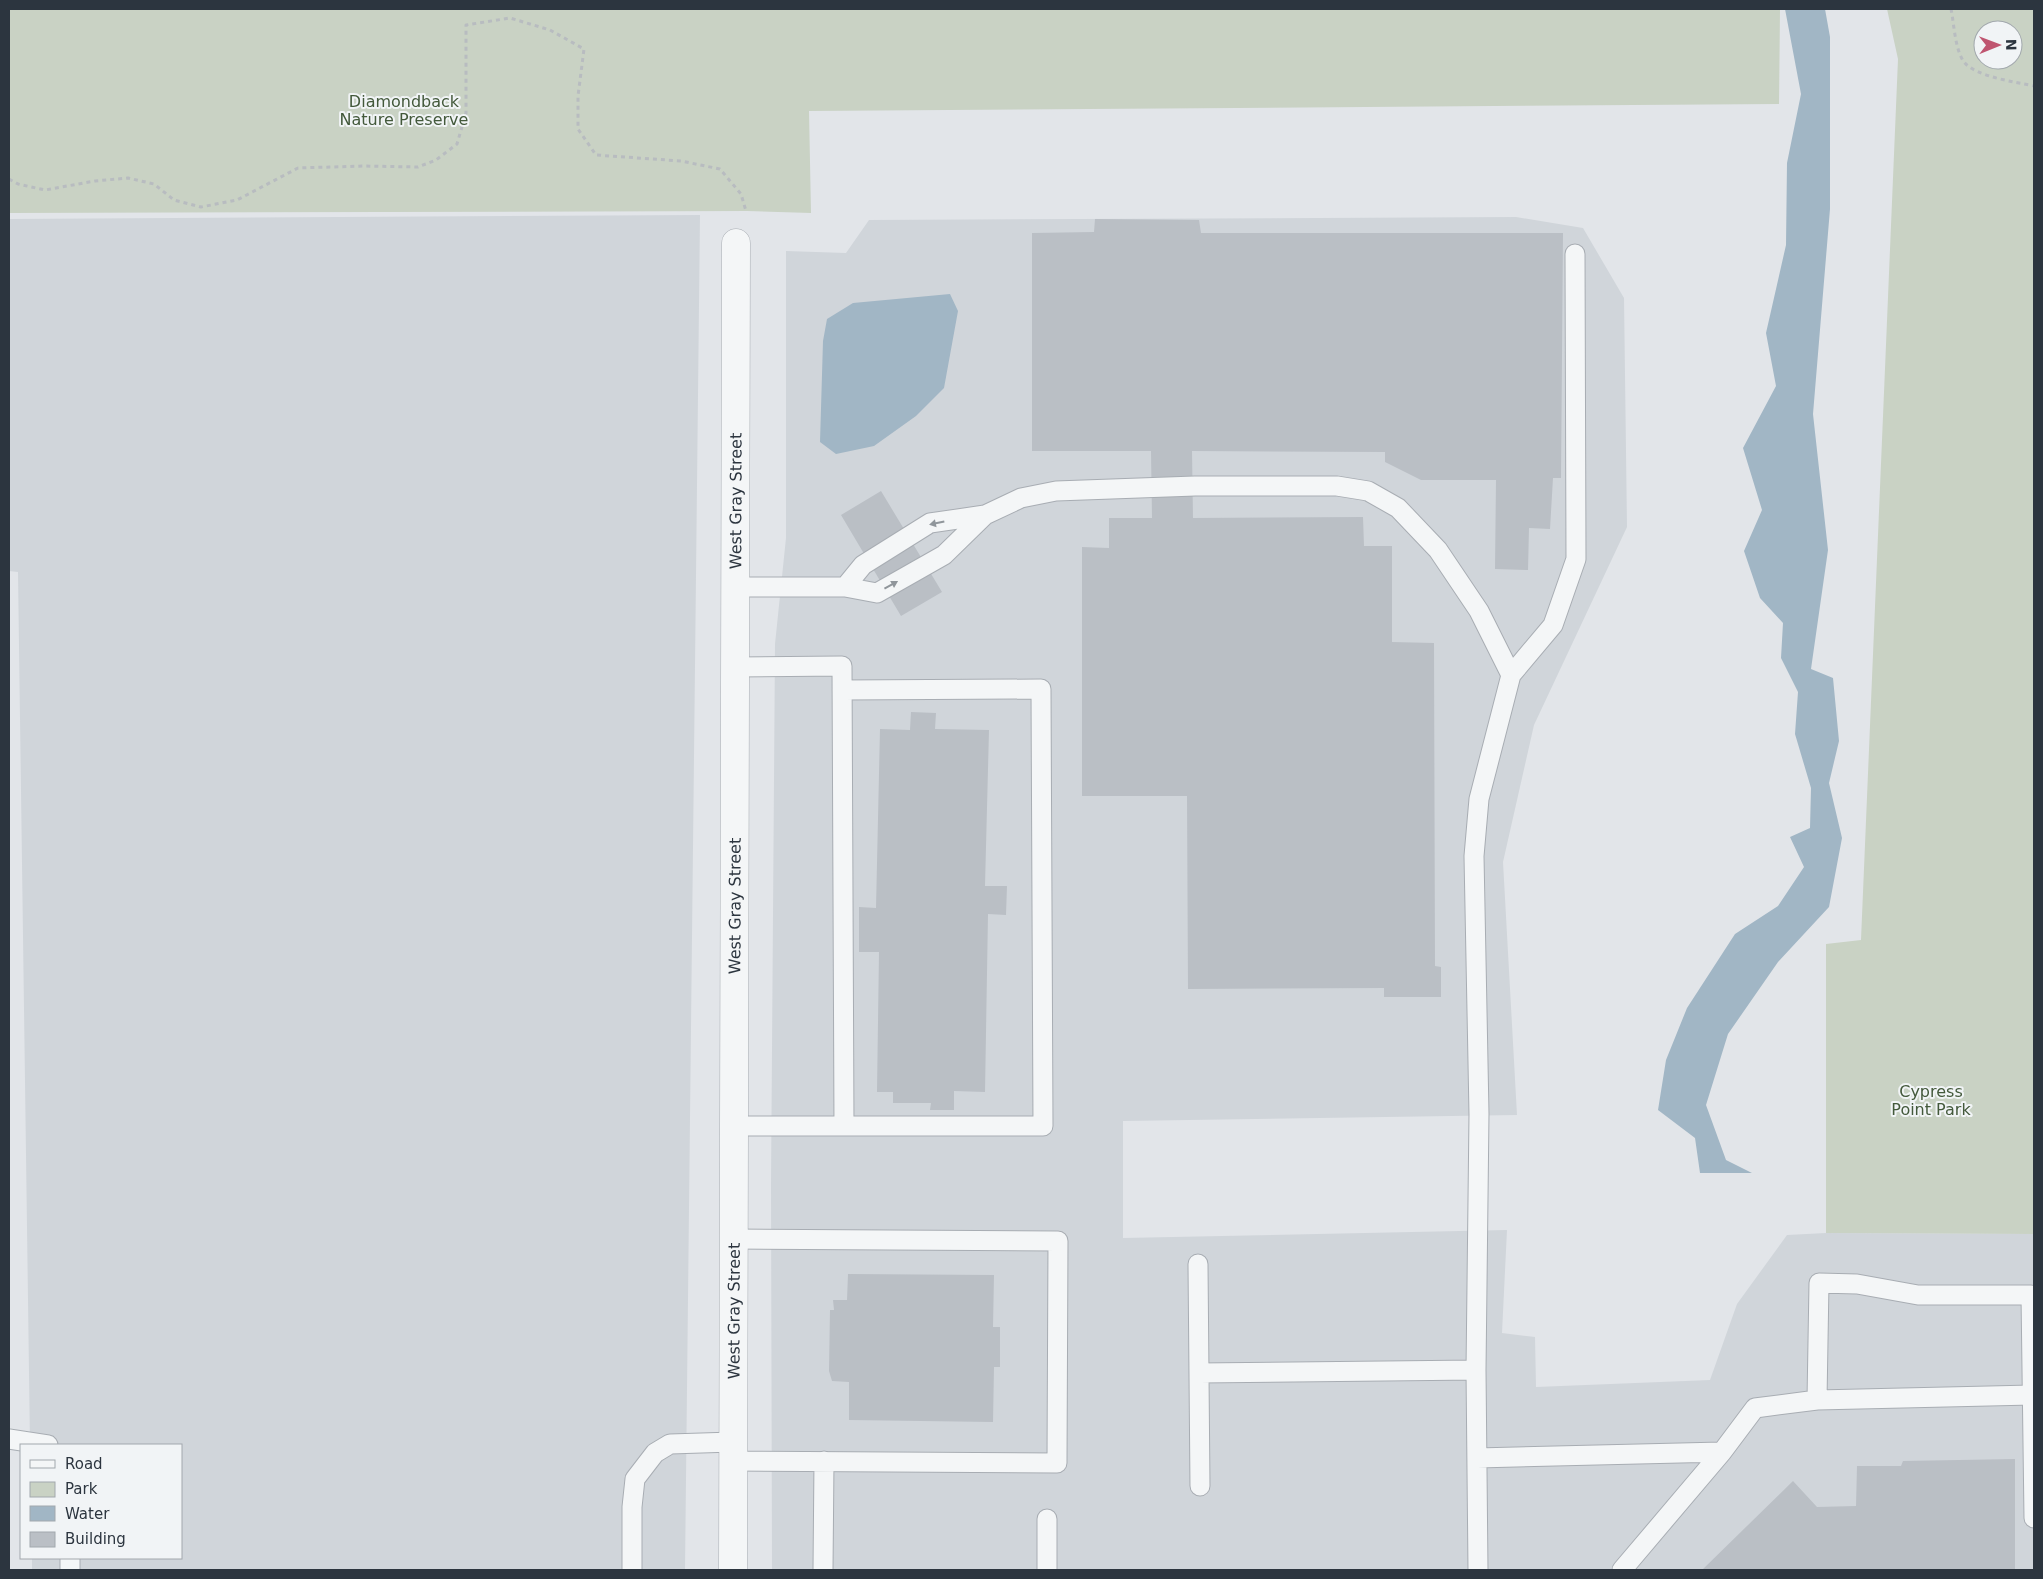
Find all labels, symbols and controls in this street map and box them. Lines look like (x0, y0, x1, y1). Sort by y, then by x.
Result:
north arrow (1973, 20, 2023, 70)
text: N (2003, 39, 2019, 51)
park label: Diamondback Nature Preserve (340, 92, 468, 129)
street label: West Gray Street (726, 433, 745, 569)
one-way arrow (928, 519, 944, 527)
one-way arrow (884, 580, 898, 589)
street label: West Gray Street (725, 838, 744, 974)
park label: Cypress Point Park (1891, 1082, 1971, 1119)
street label: West Gray Street (724, 1243, 743, 1379)
legend (20, 1444, 182, 1559)
text: Road (65, 1455, 103, 1473)
text: Park (65, 1480, 98, 1498)
text: Water (65, 1505, 110, 1523)
text: Building (65, 1530, 126, 1548)

